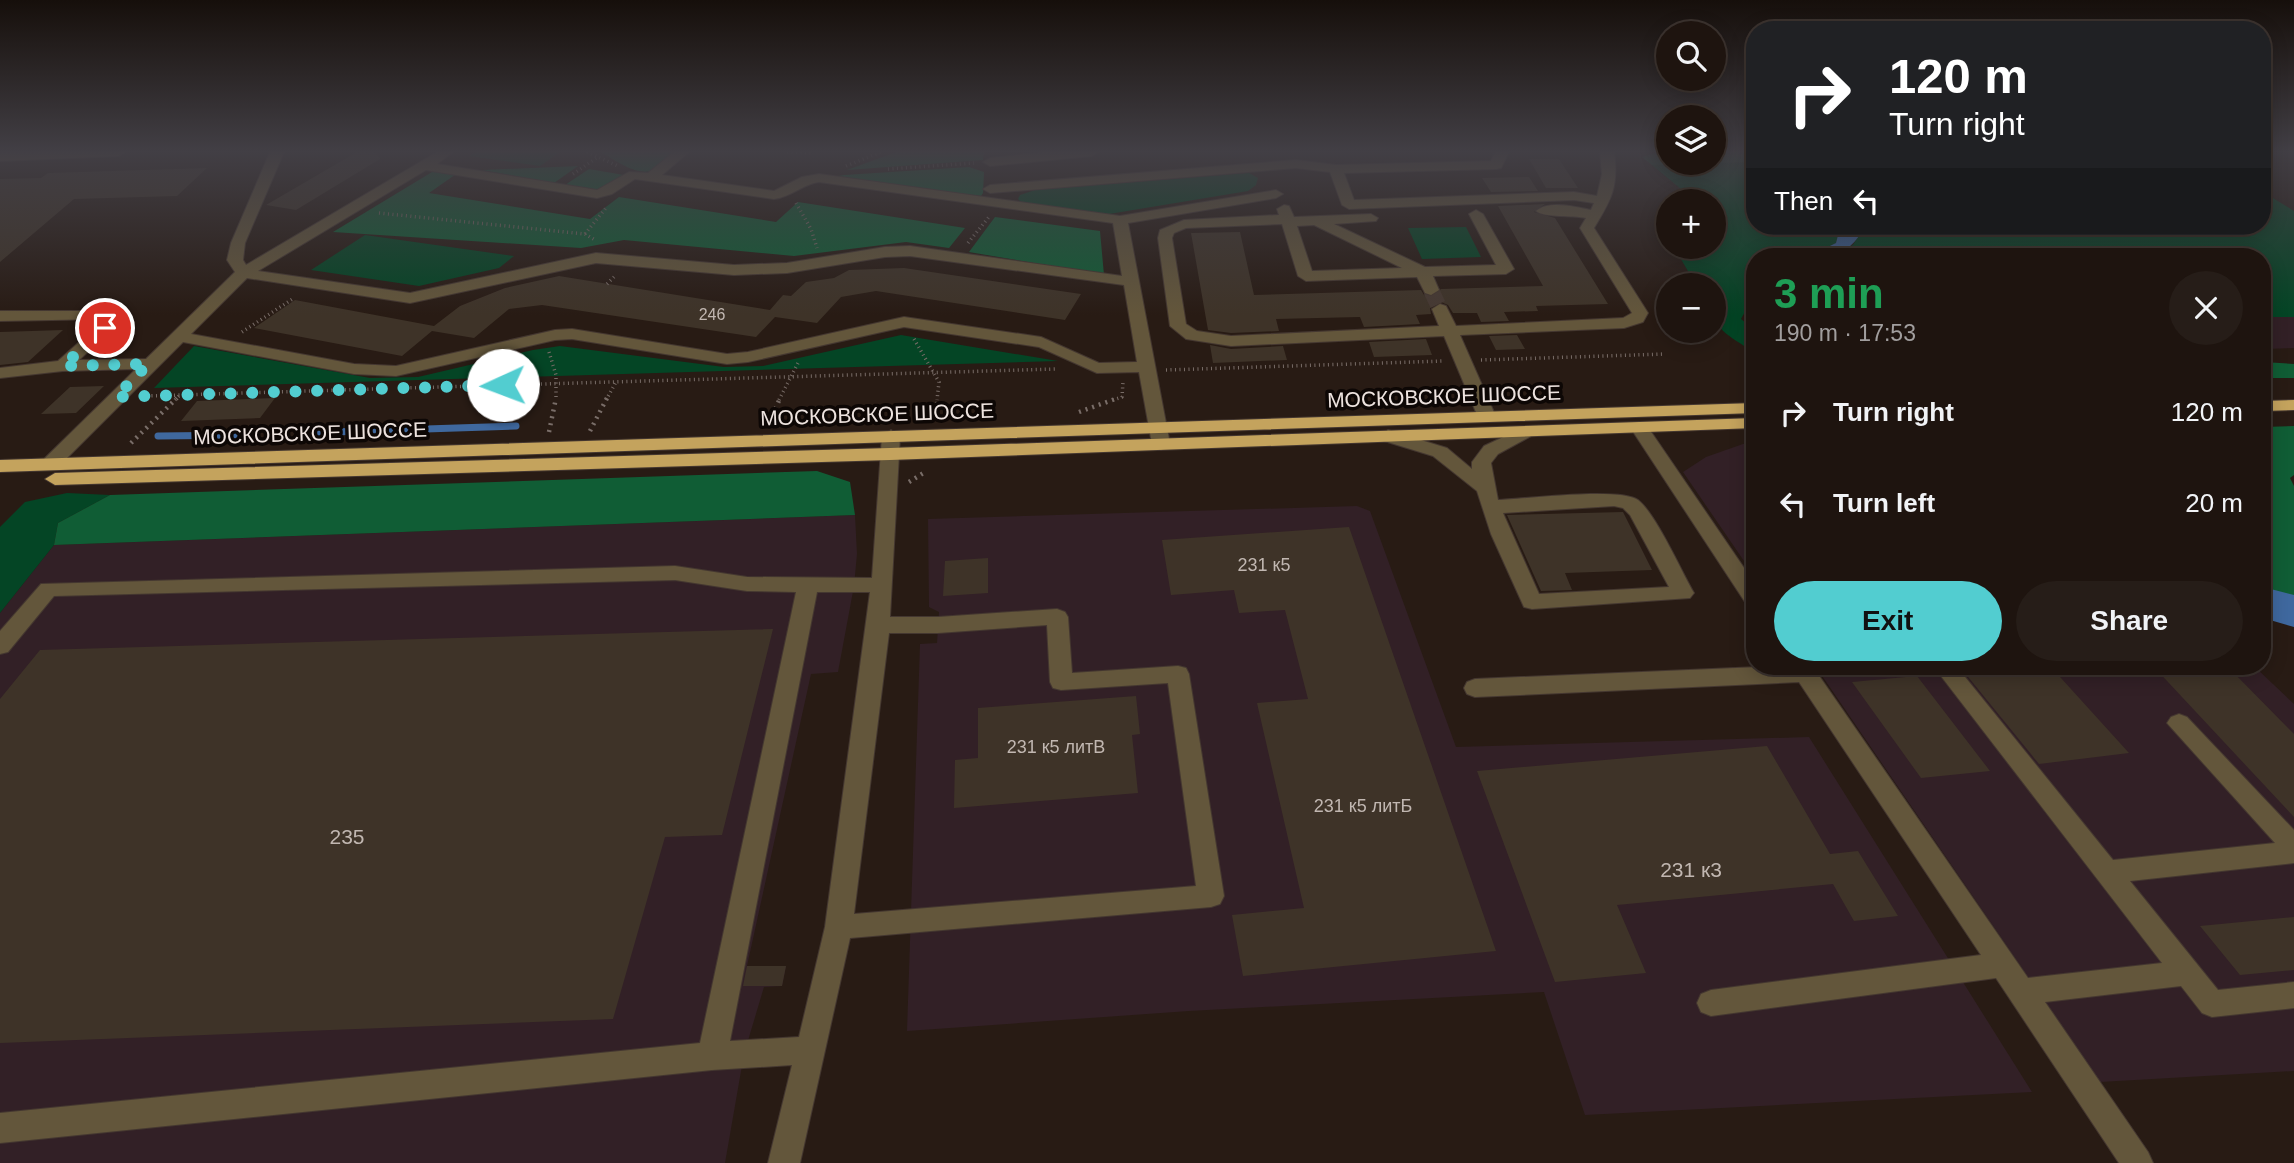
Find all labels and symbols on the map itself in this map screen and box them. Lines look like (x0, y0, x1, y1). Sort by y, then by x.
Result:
pin (75, 298, 135, 358)
house number: 246 (699, 306, 725, 323)
position arrow (466, 348, 540, 422)
street label: МОСКОВСКОЕ ШОССЕ (1327, 380, 1561, 412)
street label: МОСКОВСКОЕ ШОССЕ (760, 398, 994, 430)
street label: МОСКОВСКОЕ ШОССЕ (193, 417, 427, 449)
house number: 231 к5 (1238, 555, 1290, 575)
house number: 231 к5 литВ (1007, 737, 1105, 757)
house number: 231 к5 литБ (1314, 796, 1412, 816)
house number: 235 (329, 825, 365, 848)
house number: 231 к3 (1660, 858, 1722, 881)

